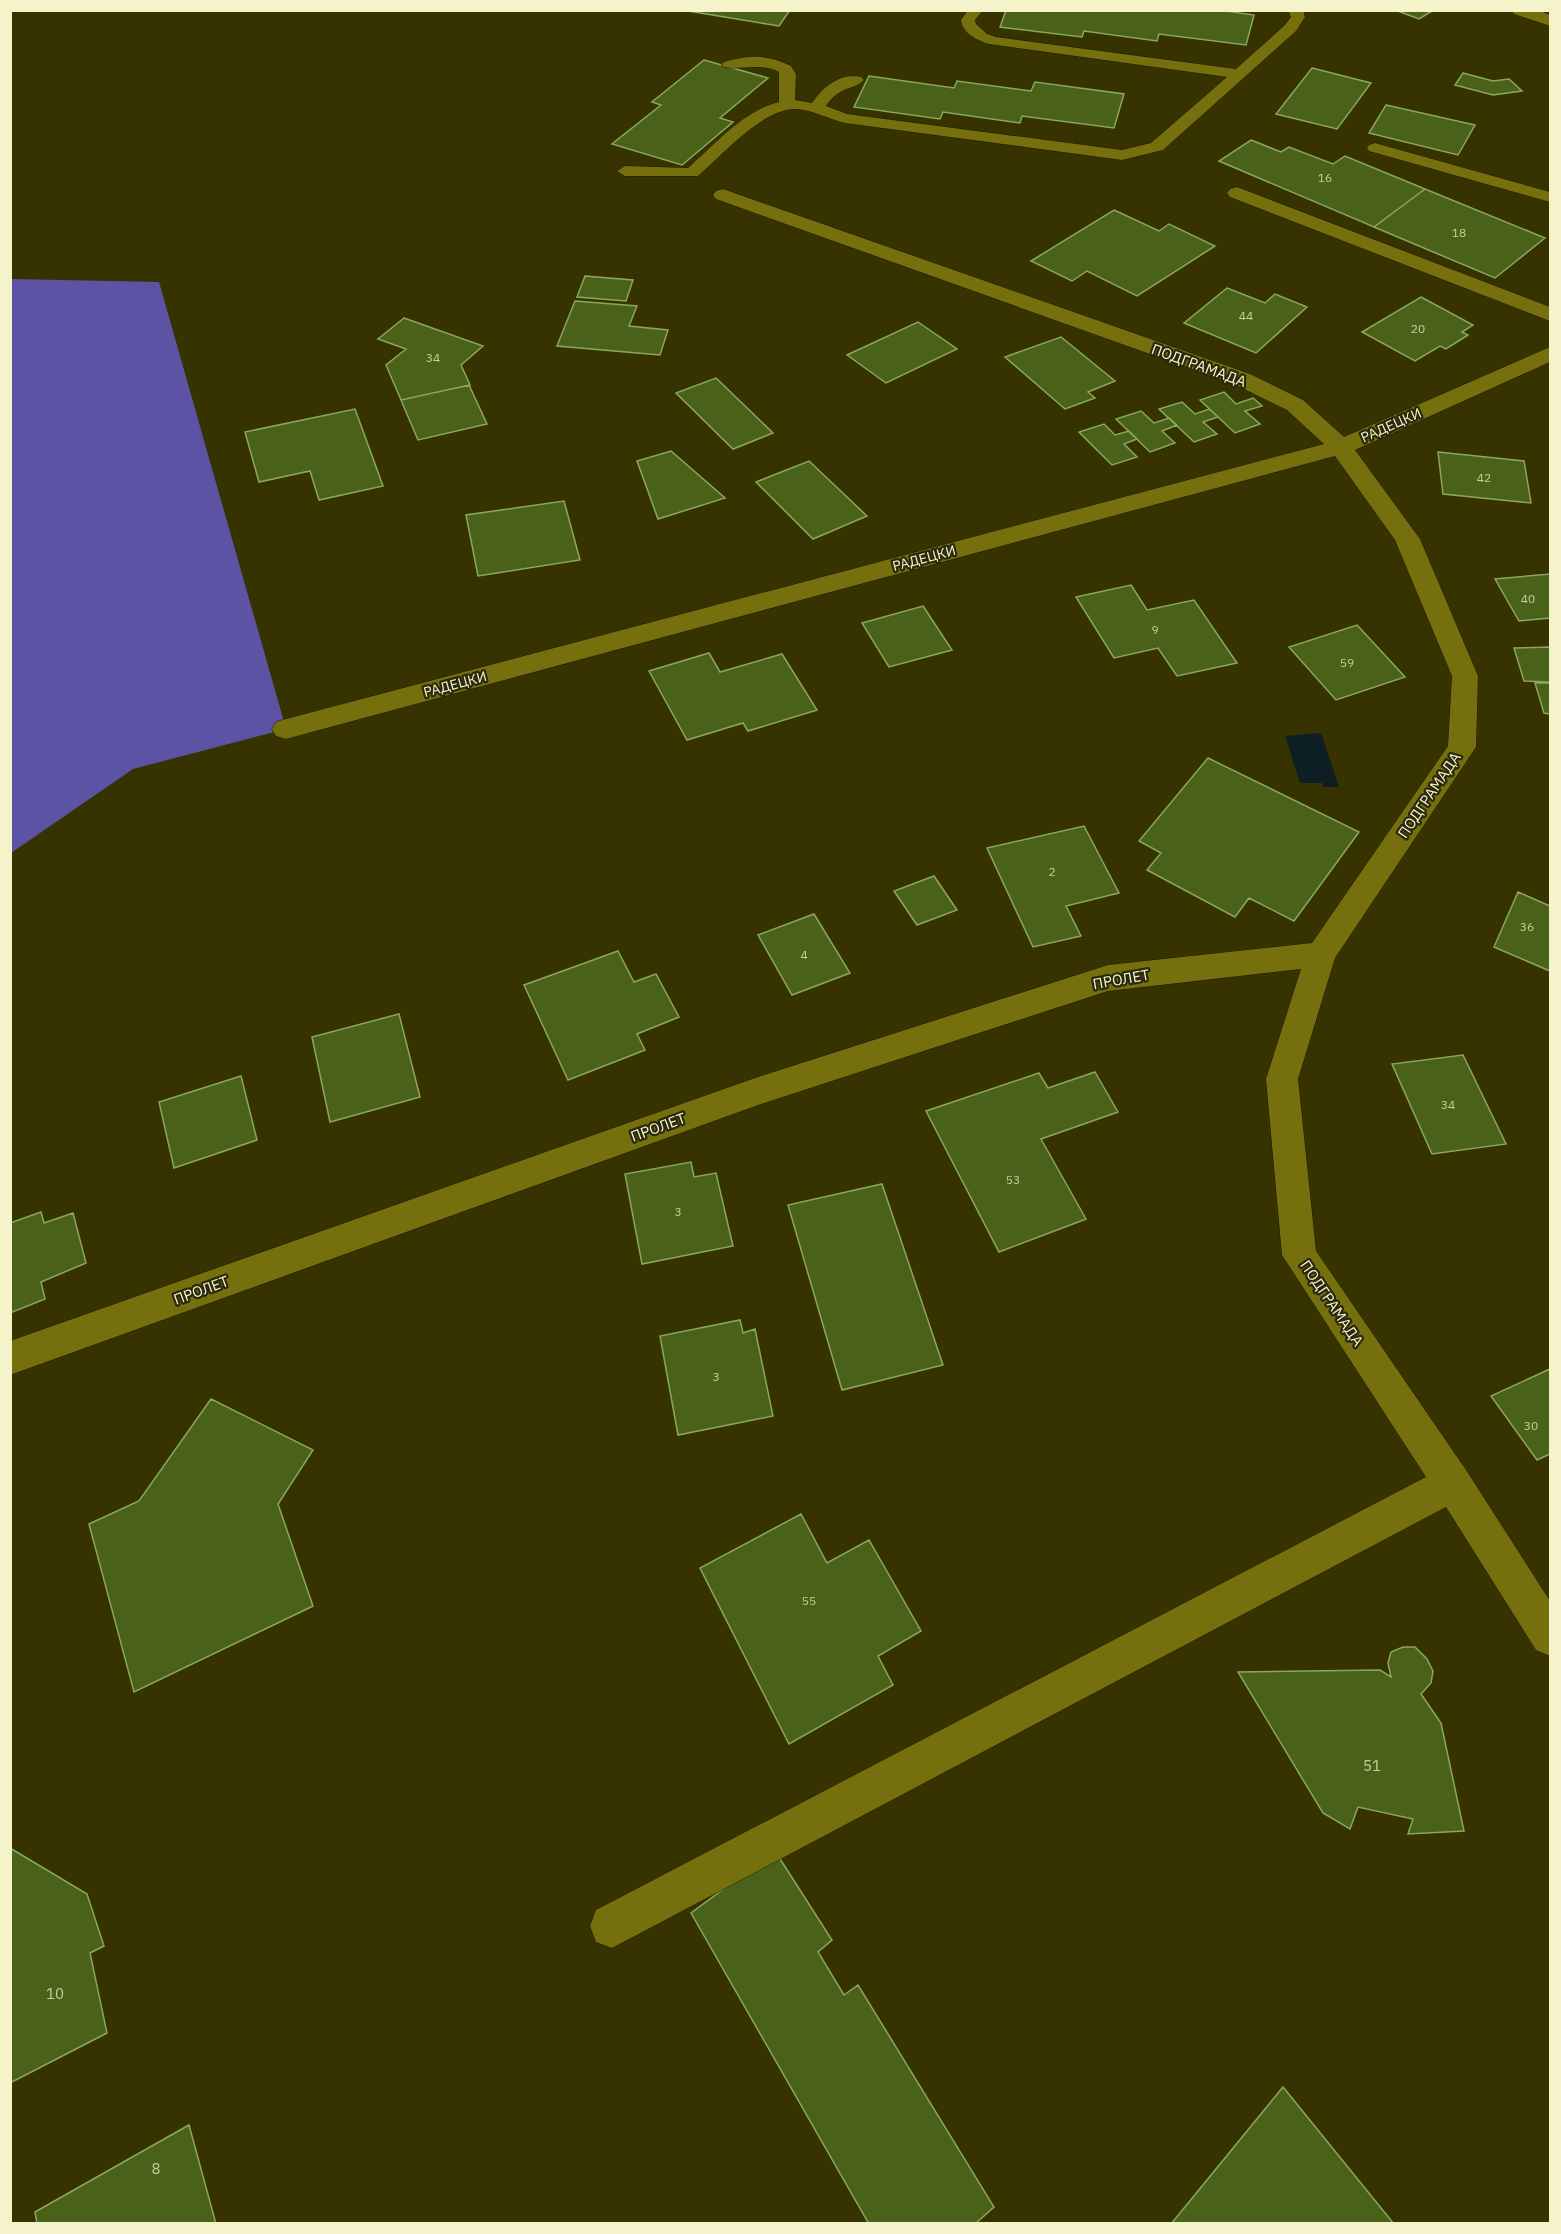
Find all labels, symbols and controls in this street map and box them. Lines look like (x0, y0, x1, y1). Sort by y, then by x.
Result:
house number: 16 (1318, 170, 1332, 185)
house number: 18 (1452, 225, 1466, 240)
house number: 44 (1239, 308, 1253, 323)
house number: 20 (1411, 321, 1425, 336)
street label: ПОДГРАМАДА (1149, 339, 1249, 391)
house number: 34 (426, 350, 440, 365)
street label: РАДЕЦКИ (1358, 404, 1424, 446)
house number: 42 (1477, 470, 1491, 485)
street label: РАДЕЦКИ (890, 541, 958, 575)
house number: 40 (1521, 591, 1535, 606)
house number: 9 (1151, 622, 1159, 637)
house number: 59 (1340, 655, 1354, 670)
street label: РАДЕЦКИ (421, 667, 489, 701)
street label: ПОДГРАМАДА (1393, 748, 1465, 842)
house number: 2 (1048, 864, 1056, 879)
house number: 36 (1520, 919, 1534, 934)
house number: 4 (800, 947, 808, 962)
street label: ПРОЛЕТ (1091, 965, 1151, 993)
house number: 34 (1441, 1097, 1455, 1112)
street label: ПРОЛЕТ (628, 1108, 689, 1146)
house number: 53 (1006, 1172, 1020, 1187)
house number: 3 (674, 1204, 682, 1219)
street label: ПОДГРАМАДА (1296, 1256, 1368, 1350)
street label: ПРОЛЕТ (171, 1271, 232, 1309)
house number: 3 (712, 1369, 720, 1384)
house number: 30 (1524, 1418, 1538, 1433)
house number: 55 (802, 1593, 816, 1608)
house number: 51 (1363, 1756, 1381, 1775)
house number: 10 (46, 1984, 64, 2003)
house number: 8 (151, 2159, 161, 2178)

